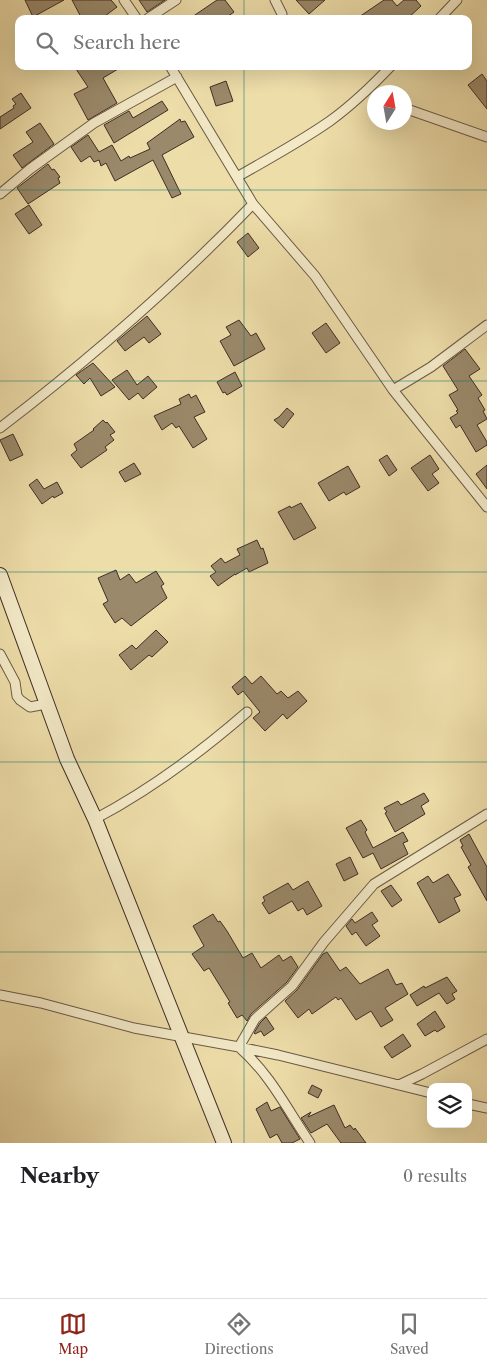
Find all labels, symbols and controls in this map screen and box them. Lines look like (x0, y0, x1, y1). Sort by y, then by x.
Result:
search box (15, 15, 472, 70)
icon: search (33, 29, 61, 57)
text: Search here (73, 31, 181, 54)
north arrow (367, 85, 412, 130)
map controls (427, 1083, 472, 1128)
button: layers (427, 1083, 472, 1128)
text: Nearby (20, 1163, 99, 1188)
text: 0 results (403, 1166, 467, 1186)
tab: Map (58, 1310, 88, 1358)
tab: Directions (204, 1310, 274, 1358)
tab: Saved (390, 1310, 429, 1358)

